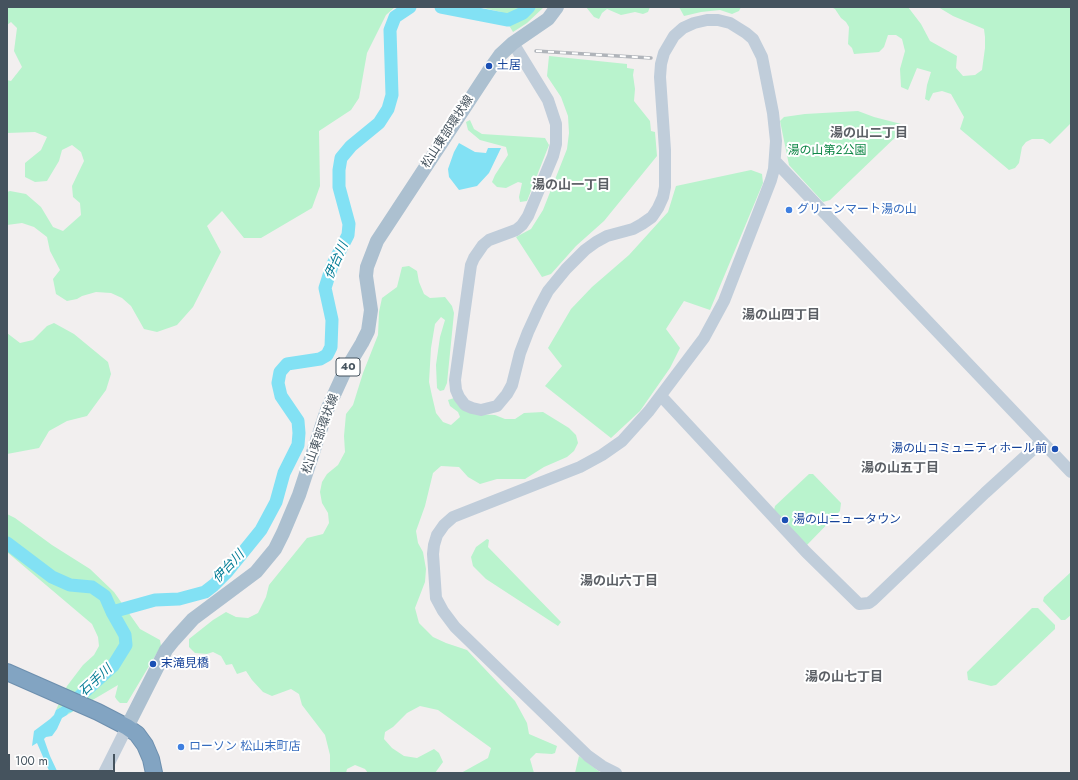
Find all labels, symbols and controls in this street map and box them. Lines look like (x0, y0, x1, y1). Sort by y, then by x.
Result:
place label: 土居 (497, 59, 521, 73)
marker: 土居 (484, 61, 494, 71)
street label: 松山東部環状線 (419, 93, 477, 171)
district label: 湯の山二丁目 (830, 126, 908, 142)
park label: 湯の山第２公園 (788, 144, 866, 158)
district label: 湯の山一丁目 (532, 178, 610, 194)
place label: グリーンマート湯の山 (797, 203, 917, 217)
marker: グリーンマート湯の山 (784, 205, 794, 215)
water label: 伊台川 (322, 240, 352, 282)
district label: 湯の山四丁目 (742, 308, 820, 324)
road number: 40 (336, 358, 360, 376)
street label: 松山東部環状線 (300, 392, 342, 476)
place label: 湯の山コミュニティホール前 (891, 442, 1047, 456)
marker: 湯の山コミュニティホール前 (1050, 444, 1060, 454)
district label: 湯の山五丁目 (861, 461, 939, 477)
place label: 湯の山ニュータウン (793, 513, 901, 527)
marker: 湯の山ニュータウン (780, 515, 790, 525)
water label: 伊台川 (210, 547, 248, 587)
district label: 湯の山六丁目 (580, 574, 658, 590)
place label: 末滝見橋 (161, 657, 209, 671)
marker: 末滝見橋 (148, 659, 158, 669)
water label: 石手川 (76, 662, 116, 700)
district label: 湯の山七丁目 (805, 670, 883, 686)
place label: ローソン 松山末町店 (189, 740, 301, 754)
marker: ローソン 松山末町店 (176, 742, 186, 752)
scale bar (10, 746, 117, 772)
text: 100 m (15, 752, 48, 770)

